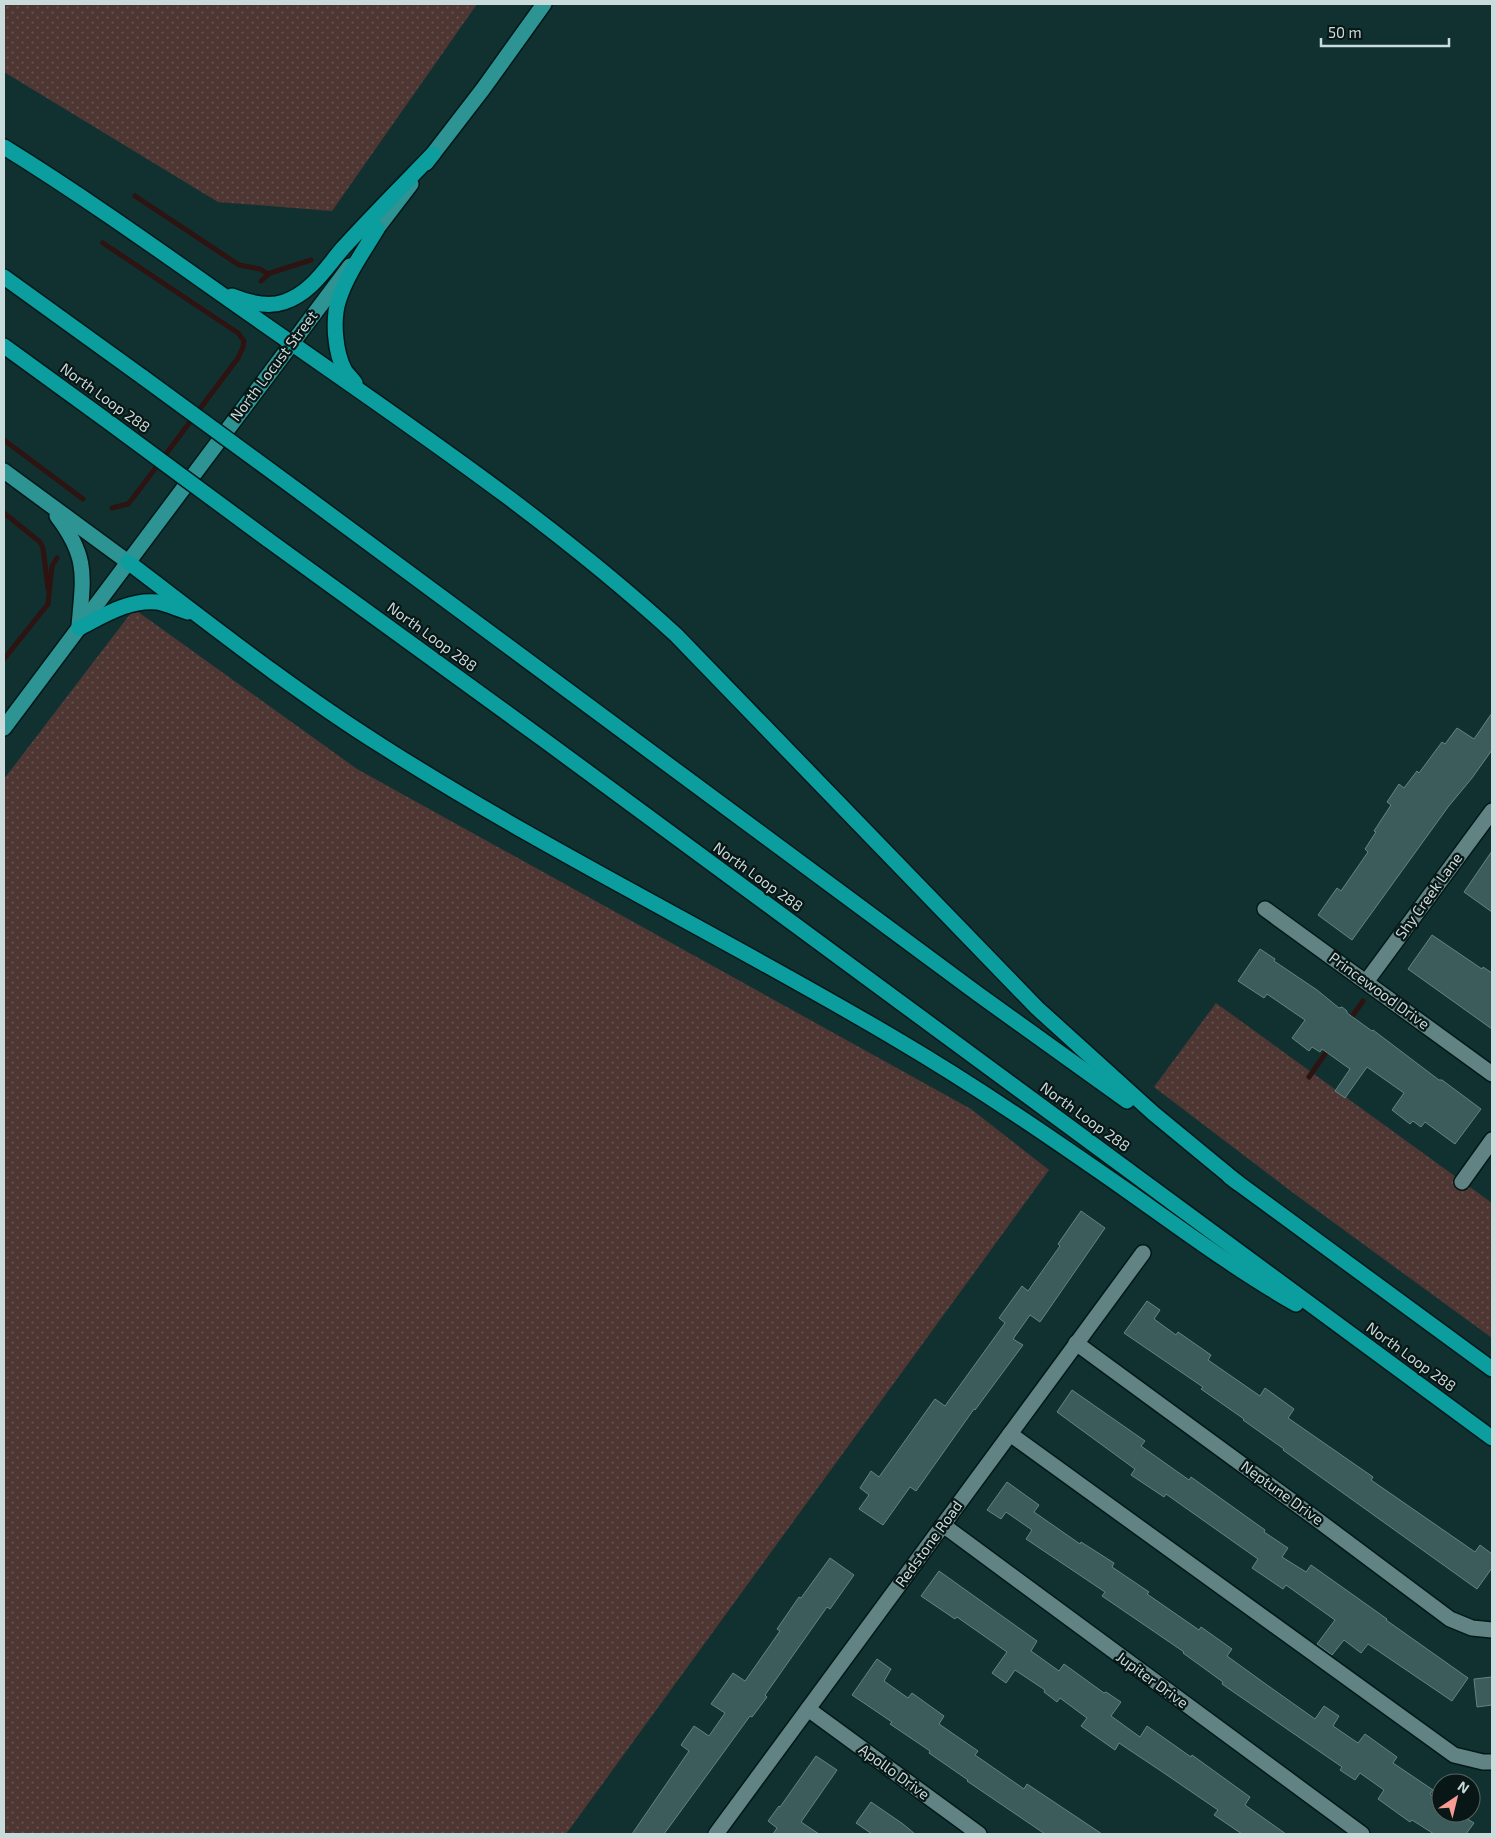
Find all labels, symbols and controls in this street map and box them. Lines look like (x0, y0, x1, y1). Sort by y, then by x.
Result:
scale bar (1321, 15, 1448, 47)
text: 50 m (1328, 23, 1362, 41)
street label: North Locust Street (226, 307, 321, 424)
street label: North Loop 288 (57, 359, 154, 436)
street label: North Loop 288 (384, 598, 481, 675)
street label: North Loop 288 (710, 838, 807, 915)
street label: Shy Creek Lane (1391, 849, 1465, 942)
street label: Princewood Drive (1326, 948, 1433, 1033)
street label: North Loop 288 (1037, 1078, 1134, 1155)
street label: North Loop 288 (1363, 1318, 1460, 1395)
street label: Neptune Drive (1238, 1456, 1327, 1528)
street label: Redstone Road (891, 1497, 966, 1590)
street label: Jupiter Drive (1113, 1647, 1192, 1711)
street label: Apollo Drive (856, 1740, 933, 1803)
north arrow (1431, 1773, 1481, 1823)
text: N (1455, 1777, 1473, 1797)

